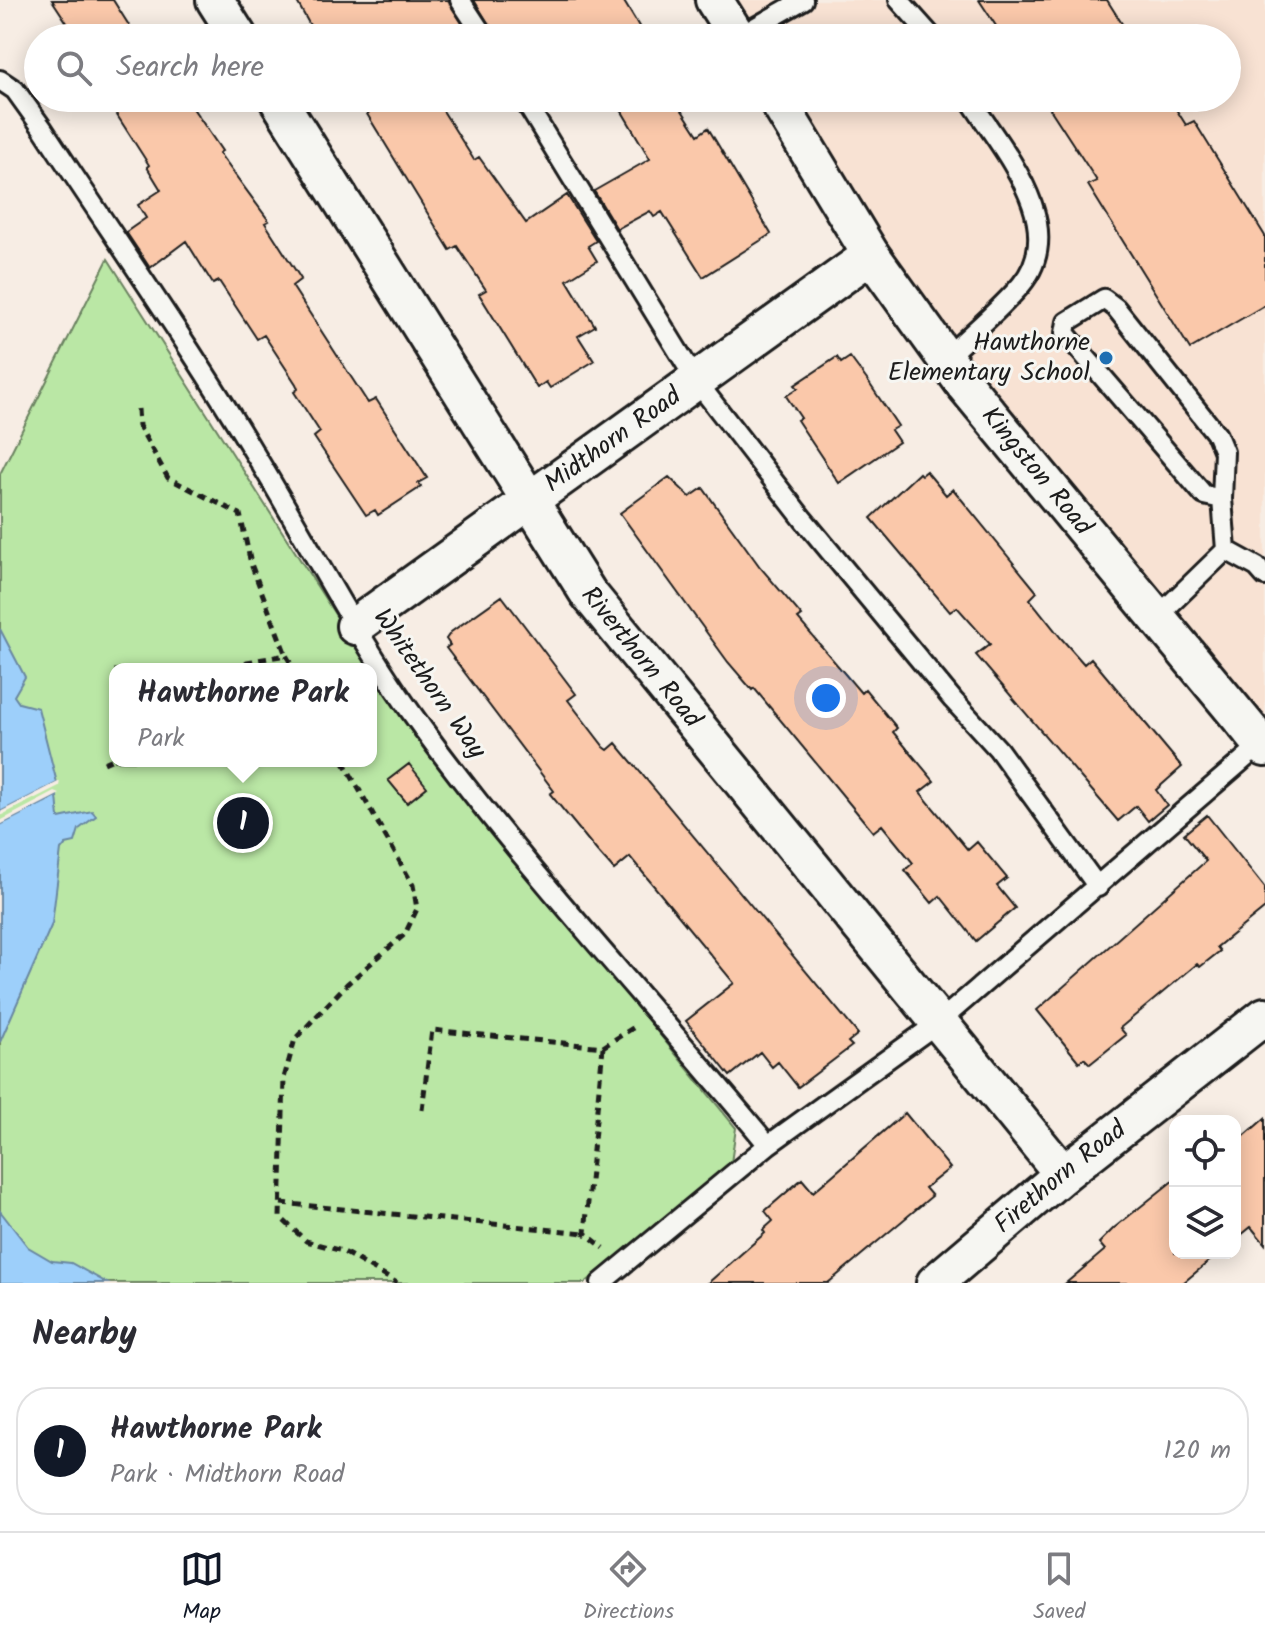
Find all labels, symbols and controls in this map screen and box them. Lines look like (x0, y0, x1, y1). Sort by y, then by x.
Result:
search box (24, 24, 1241, 112)
text: Search here (116, 44, 264, 92)
icon: search (52, 46, 96, 90)
place label: Hawthorne Elementary School (888, 322, 1090, 394)
marker: Hawthorne Elementary School (1097, 349, 1115, 367)
street label: Midthorn Road (536, 376, 691, 504)
street label: Kingston Road (970, 397, 1103, 546)
street label: Riverthorn Road (570, 577, 713, 739)
street label: Whitethorn Way (361, 600, 497, 769)
popup (109, 663, 377, 767)
text: Hawthorne Park (137, 670, 349, 718)
your location (806, 678, 846, 718)
text: Park (137, 718, 184, 760)
pin: 1 (217, 793, 269, 853)
street label: Firethorn Road (985, 1110, 1137, 1245)
map controls (1169, 1115, 1241, 1259)
button: locate (1169, 1115, 1241, 1187)
button: layers (1169, 1187, 1241, 1259)
text: Nearby (32, 1308, 137, 1362)
text: Hawthorne Park (110, 1406, 321, 1454)
text: 1 (56, 1430, 64, 1472)
text: 120 m (1164, 1430, 1231, 1472)
text: Park · Midthorn Road (110, 1454, 345, 1496)
tab: Map (180, 1547, 224, 1630)
tab: Directions (583, 1547, 674, 1630)
tab: Saved (1033, 1547, 1085, 1630)

